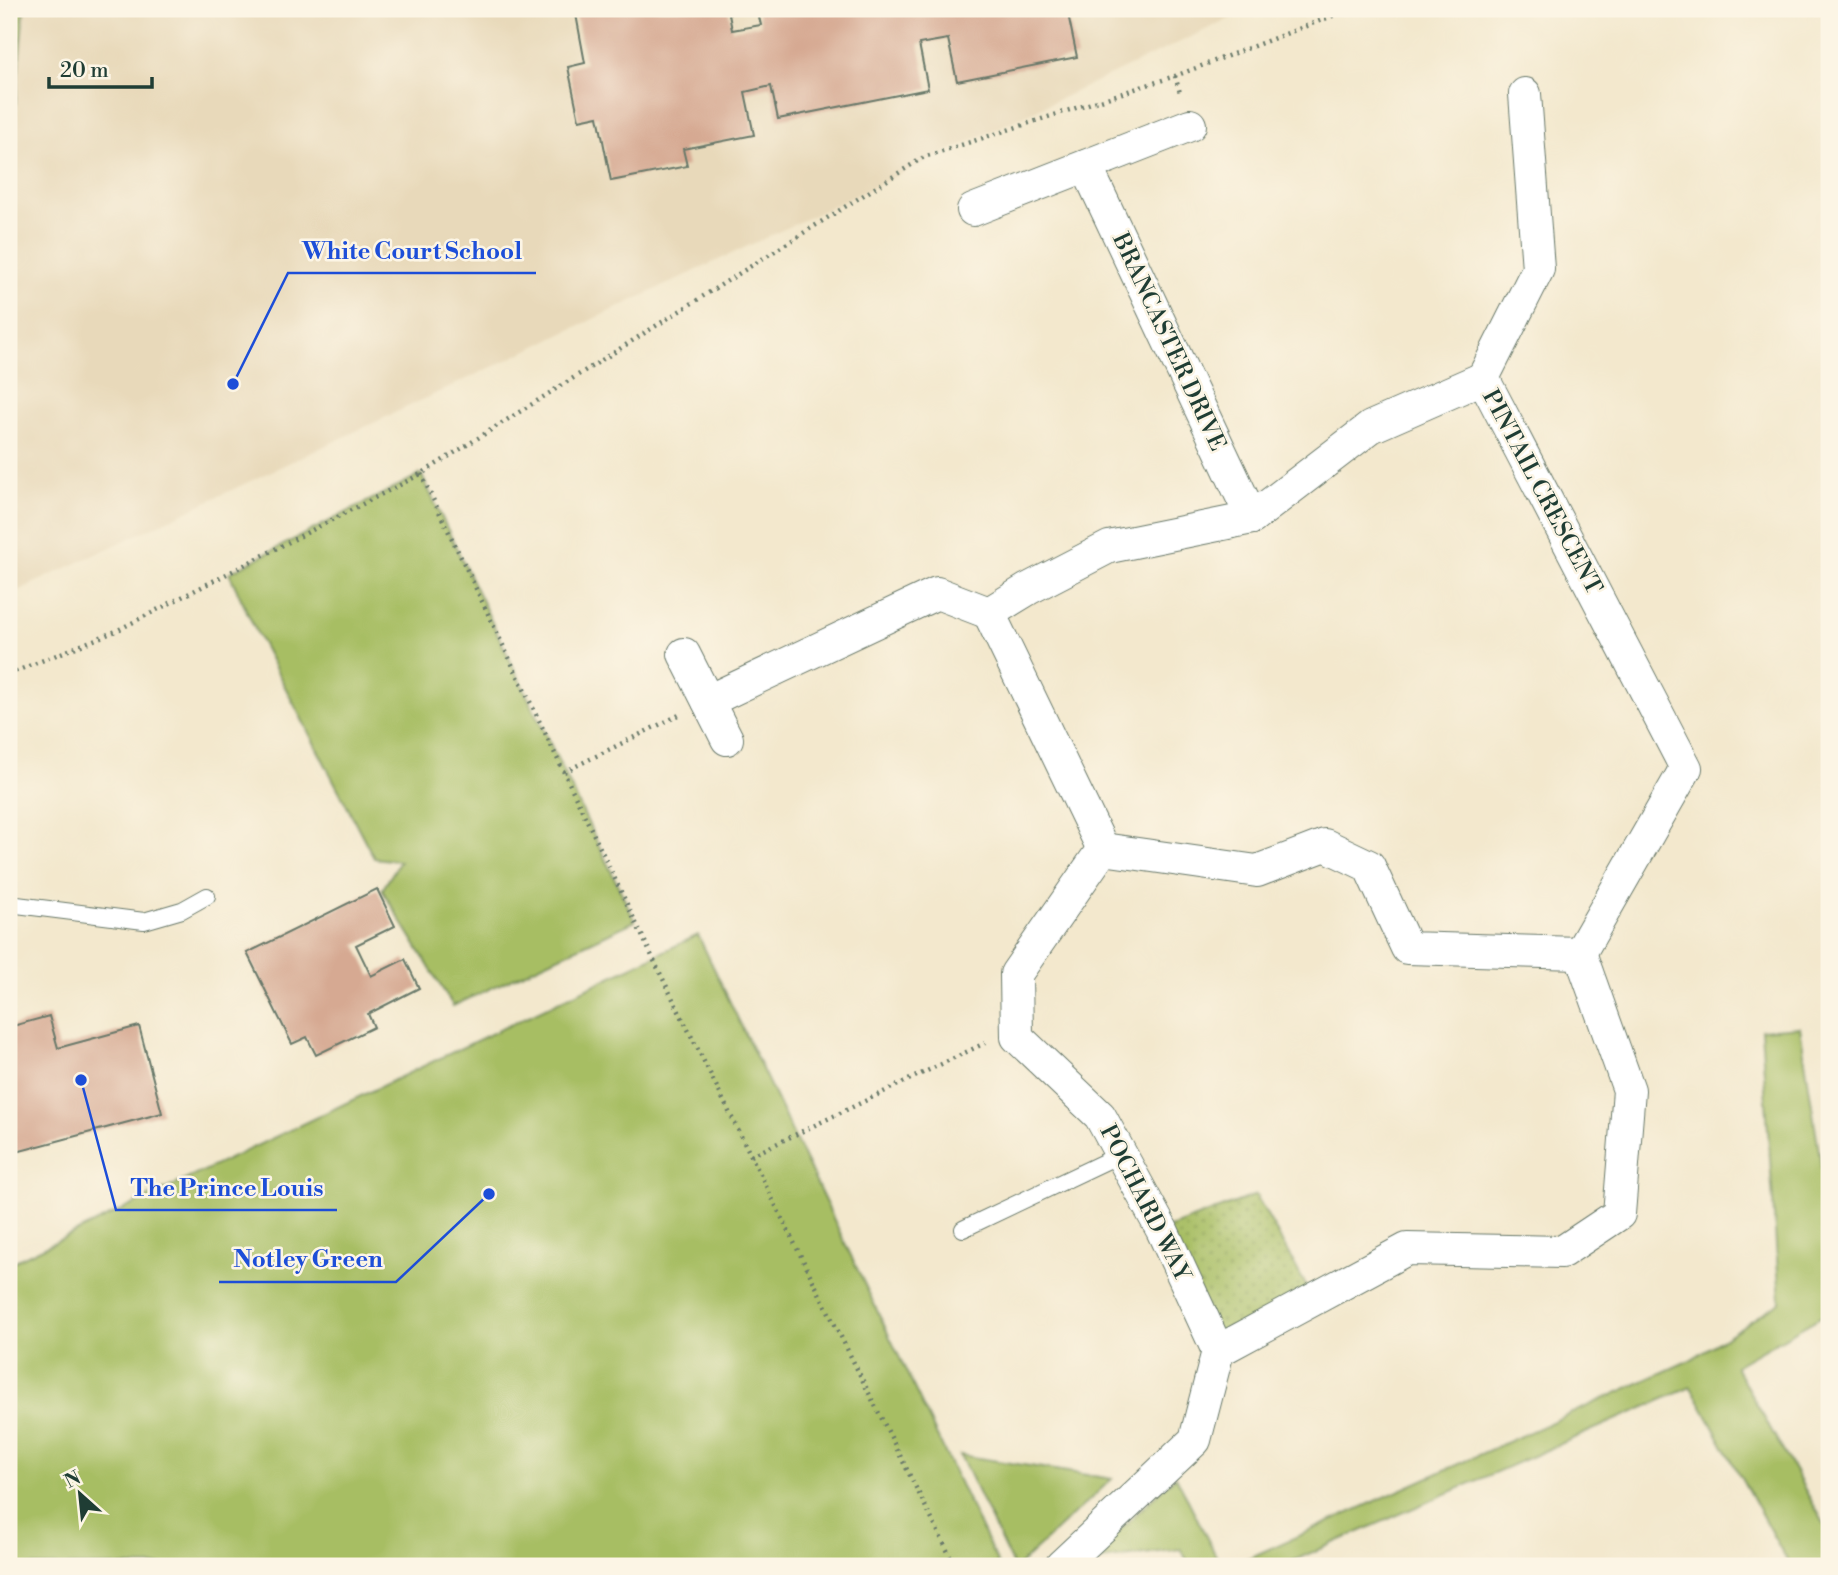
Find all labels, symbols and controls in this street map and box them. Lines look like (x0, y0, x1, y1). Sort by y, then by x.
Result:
scale bar (49, 46, 152, 90)
text: 20 m (60, 58, 109, 84)
callout: White Court School (288, 228, 536, 273)
street label: BRANCASTER DRIVE (1106, 228, 1232, 455)
text: White Court School (301, 237, 522, 267)
street label: PINTAIL CRESCENT (1476, 385, 1608, 599)
street label: POCHARD WAY (1094, 1120, 1197, 1287)
callout: The Prince Louis (116, 1165, 337, 1210)
text: The Prince Louis (130, 1174, 324, 1204)
callout: Notley Green (219, 1237, 396, 1282)
text: Notley Green (233, 1245, 383, 1275)
north arrow (46, 1460, 116, 1530)
text: N (61, 1466, 85, 1494)

